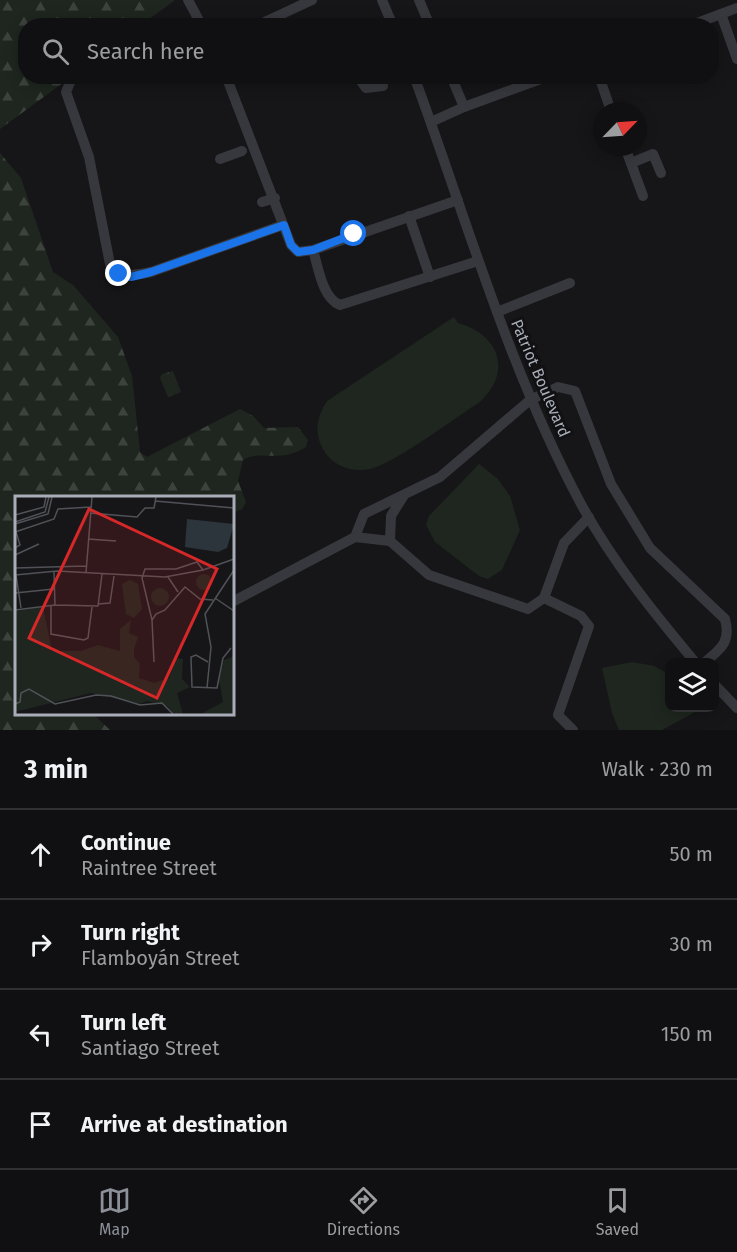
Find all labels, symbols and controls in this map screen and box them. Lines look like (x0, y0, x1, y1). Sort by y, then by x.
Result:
search box (18, 18, 719, 84)
icon: search (39, 35, 72, 68)
text: Search here (87, 38, 205, 65)
north arrow (593, 102, 647, 156)
route start (340, 220, 366, 246)
route end (105, 260, 131, 286)
street label: Patriot Boulevard (507, 316, 574, 440)
inset map (15, 496, 234, 715)
map controls (665, 658, 719, 712)
button: layers (665, 658, 719, 712)
text: 3 min (24, 754, 88, 785)
text: Walk · 230 m (602, 757, 713, 781)
text: Continue (81, 829, 171, 856)
icon: ahead (24, 838, 57, 871)
text: 50 m (669, 842, 713, 866)
text: Raintree Street (81, 856, 217, 880)
text: Turn right (81, 919, 180, 946)
icon: right (24, 928, 57, 961)
text: 30 m (669, 932, 713, 956)
text: Flamboyán Street (81, 946, 240, 970)
text: Turn left (81, 1009, 166, 1036)
icon: left (24, 1018, 57, 1051)
text: 150 m (661, 1022, 713, 1046)
text: Santiago Street (81, 1036, 219, 1060)
icon: arrive (24, 1108, 57, 1141)
text: Arrive at destination (81, 1111, 288, 1138)
tab: Map (98, 1184, 131, 1239)
tab: Directions (327, 1184, 400, 1239)
tab: Saved (596, 1184, 639, 1239)

